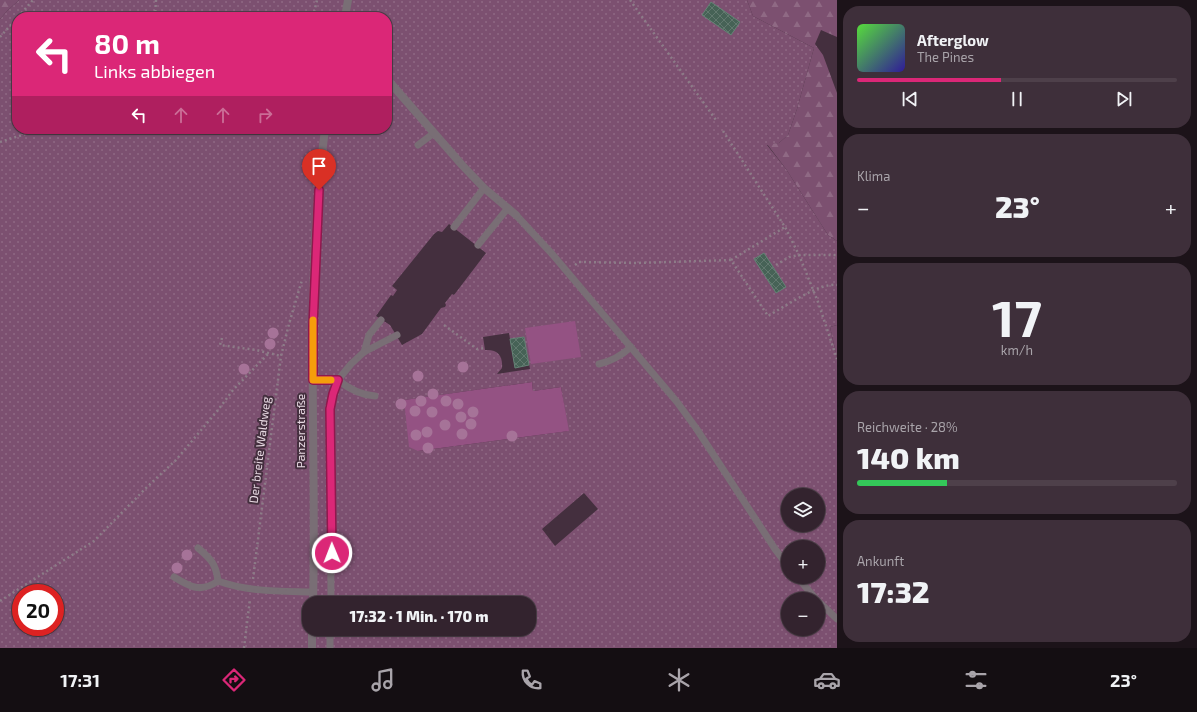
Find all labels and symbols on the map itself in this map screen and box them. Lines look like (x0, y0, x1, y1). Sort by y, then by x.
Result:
pin (302, 149, 336, 190)
street label: Panzerstraße (293, 394, 307, 468)
street label: Der breite Waldweg (246, 395, 273, 504)
position arrow (311, 532, 353, 574)
speed limit sign: 20 (12, 584, 64, 636)

